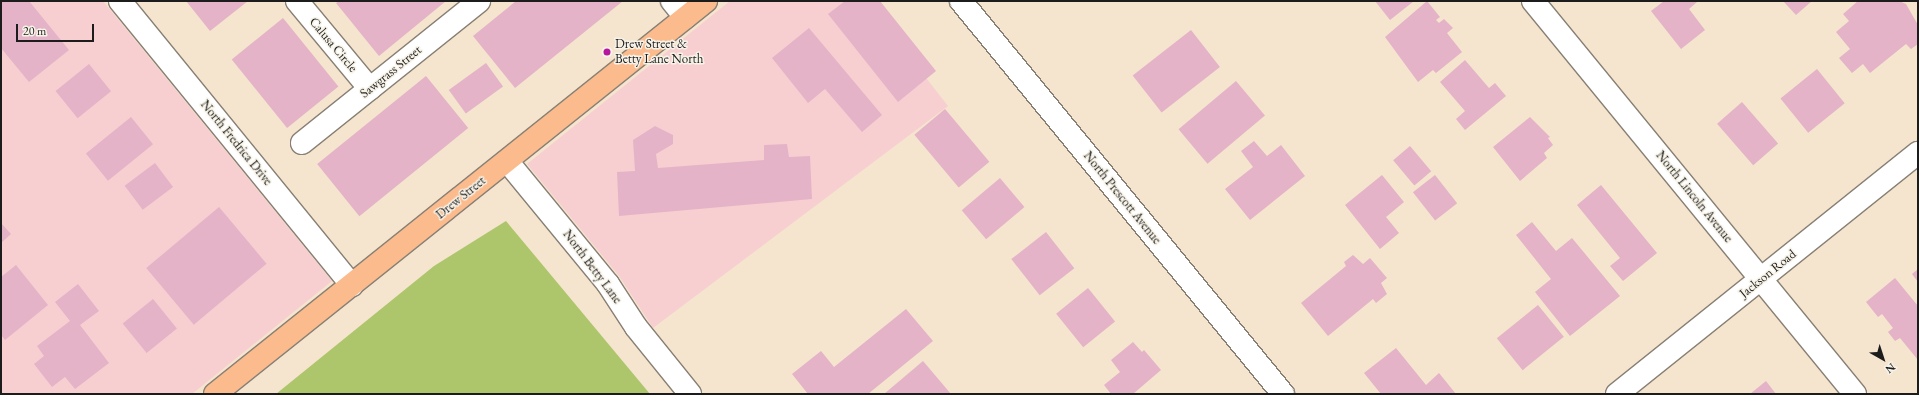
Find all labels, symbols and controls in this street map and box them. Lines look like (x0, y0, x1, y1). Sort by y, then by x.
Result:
street label: Calusa Circle (306, 14, 360, 76)
scale bar (18, 16, 96, 42)
text: 20 m (23, 23, 46, 39)
place label: Drew Street & Betty Lane North (615, 37, 703, 68)
street label: Sawgrass Street (357, 42, 425, 102)
marker: Drew Street & Betty Lane North (602, 47, 612, 57)
street label: North Fredrica Drive (197, 97, 275, 189)
street label: North Prescott Avenue (1080, 148, 1164, 248)
street label: North Lincoln Avenue (1652, 148, 1736, 246)
street label: Drew Street (433, 173, 489, 223)
street label: North Betty Lane (559, 227, 625, 307)
street label: Jackson Road (1737, 246, 1799, 302)
north arrow (1863, 339, 1903, 379)
text: N (1883, 360, 1898, 377)

